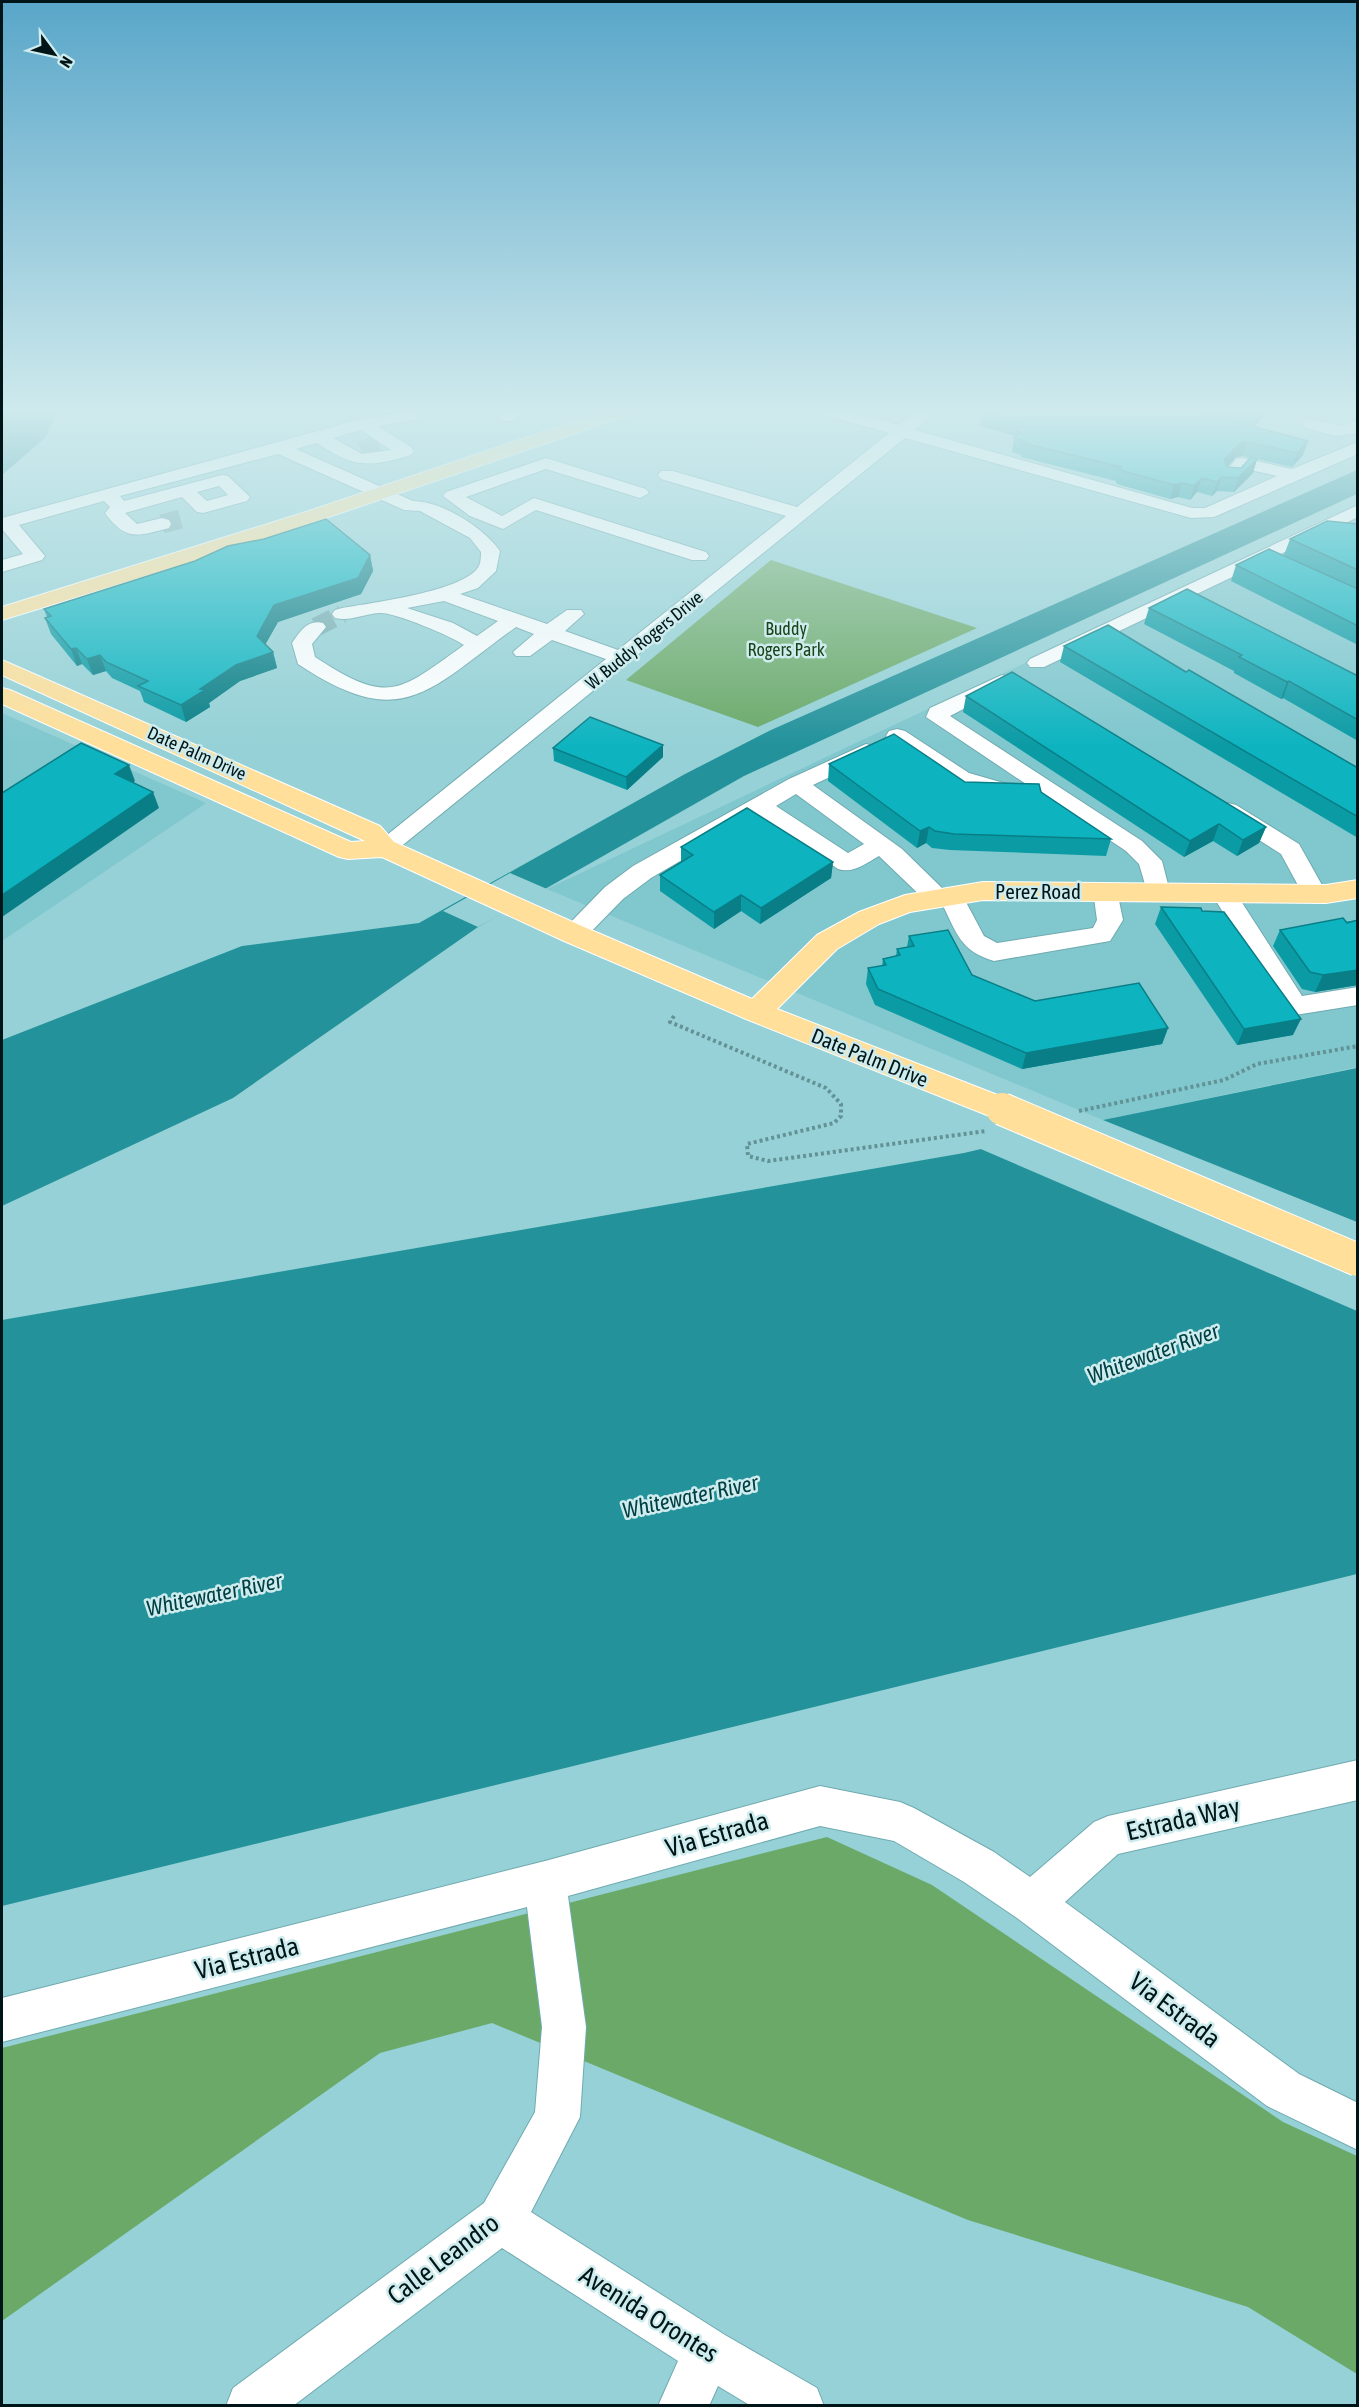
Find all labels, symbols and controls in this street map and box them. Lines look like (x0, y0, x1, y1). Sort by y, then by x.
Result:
north arrow (24, 24, 84, 84)
text: N (56, 53, 77, 71)
street label: W. Buddy Rogers Drive (581, 586, 707, 694)
park label: Buddy Rogers Park (747, 618, 825, 660)
street label: Date Palm Drive (144, 722, 250, 784)
street label: Perez Road (995, 879, 1081, 903)
street label: Date Palm Drive (808, 1023, 932, 1091)
water label: Whitewater River (1084, 1317, 1224, 1389)
water label: Whitewater River (620, 1469, 762, 1523)
water label: Whitewater River (144, 1567, 286, 1621)
street label: Estrada Way (1123, 1791, 1243, 1847)
street label: Via Estrada (662, 1805, 772, 1863)
street label: Via Estrada (192, 1931, 302, 1985)
street label: Via Estrada (1124, 1966, 1226, 2054)
street label: Calle Leandro (381, 2207, 505, 2311)
street label: Avenida Orontes (574, 2260, 724, 2368)

